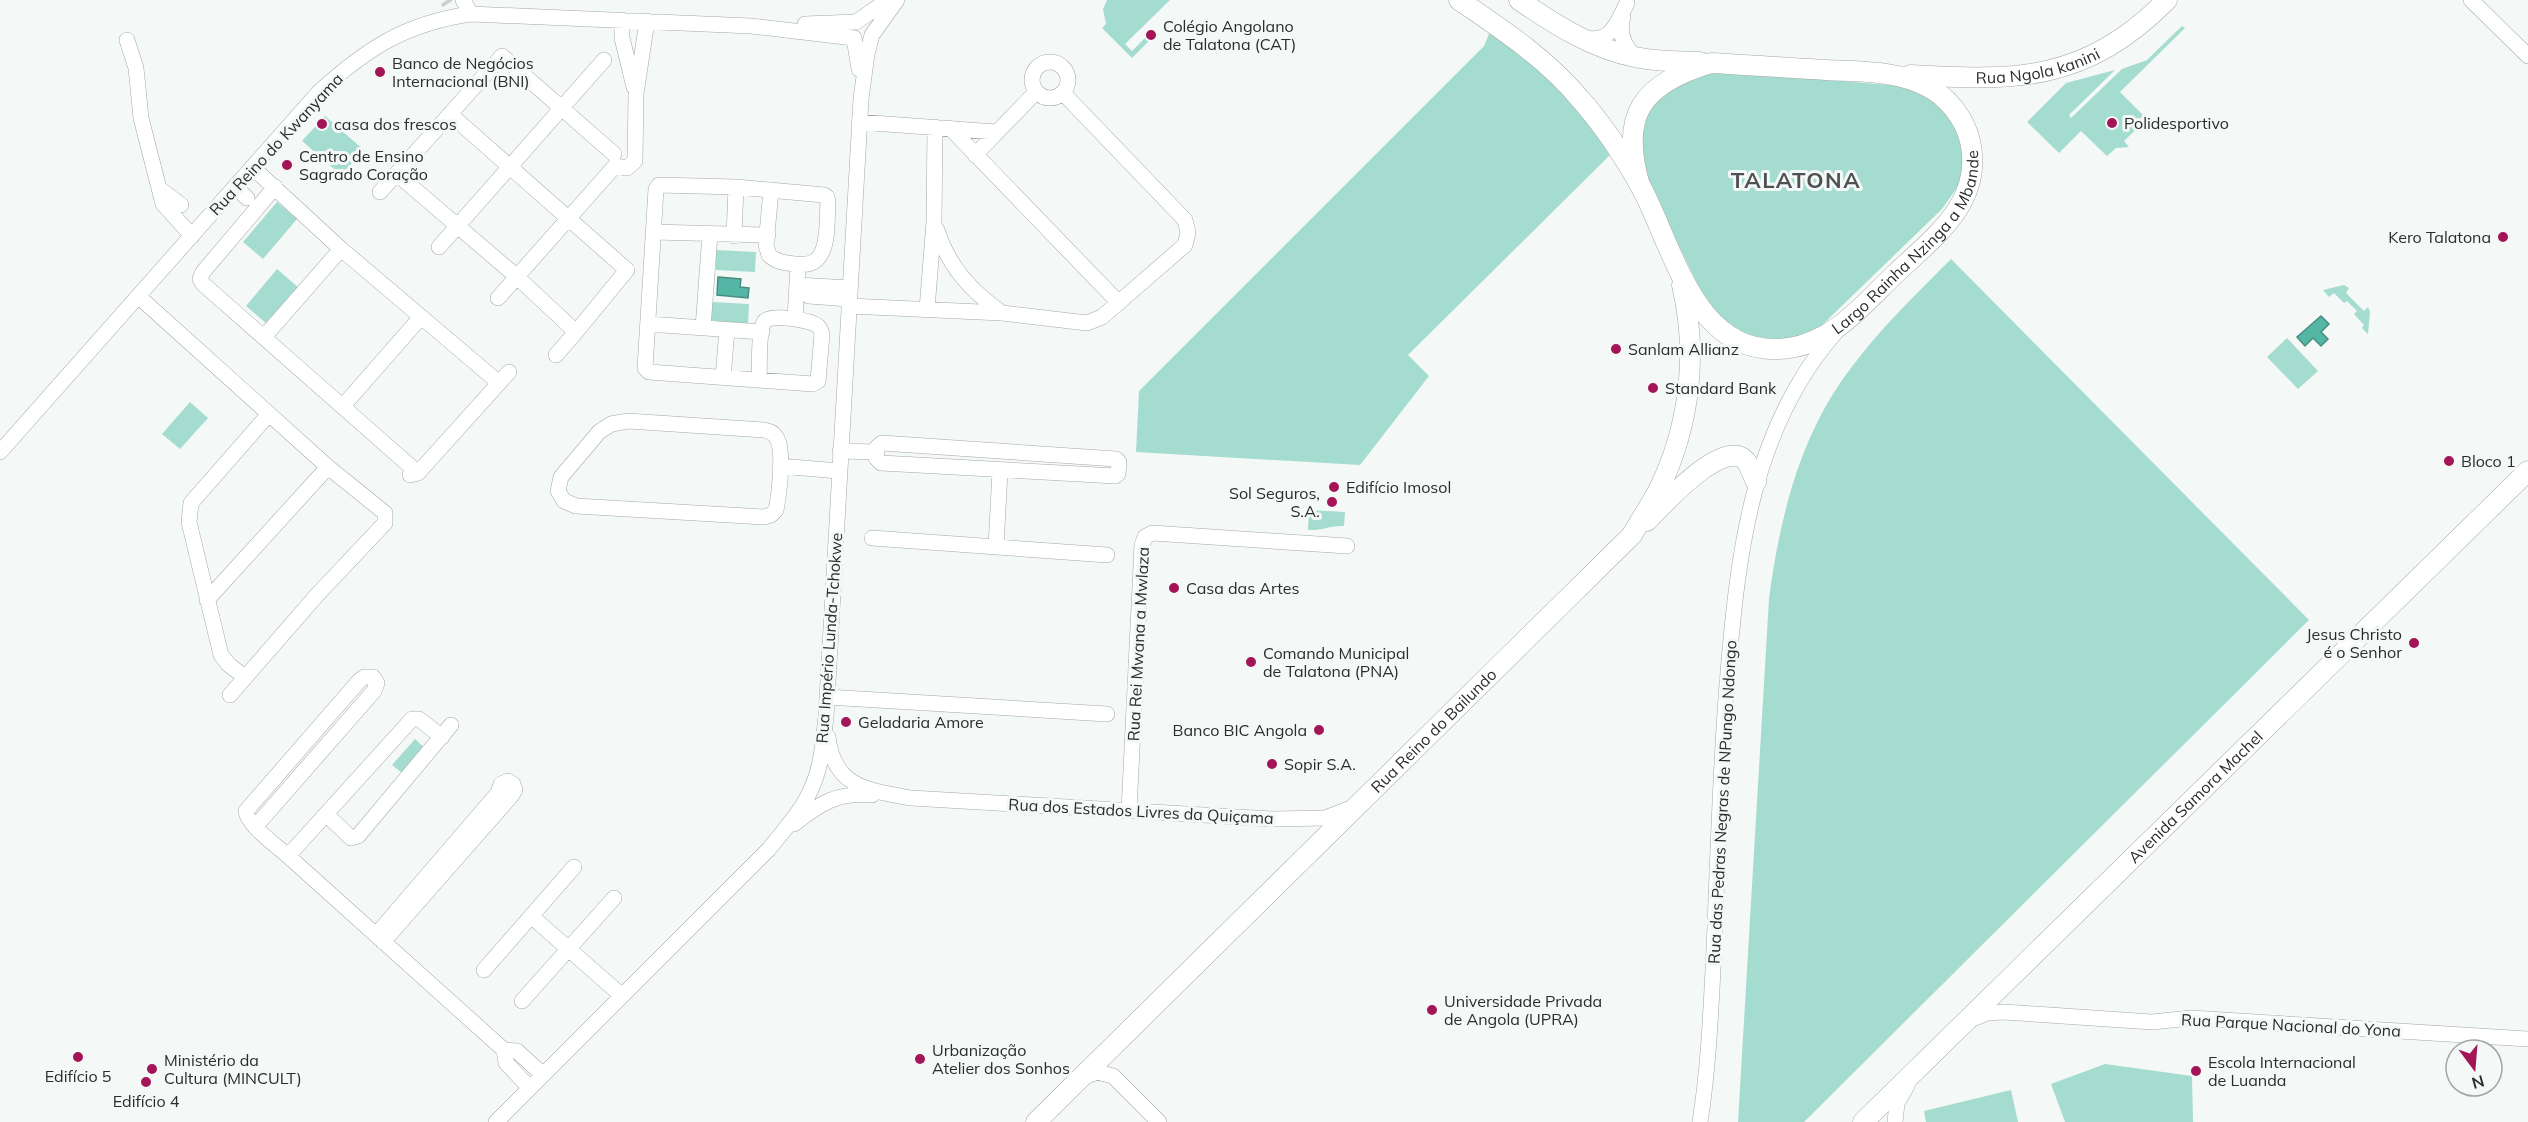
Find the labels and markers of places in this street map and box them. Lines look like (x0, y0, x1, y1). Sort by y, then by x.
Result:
place label: Colégio Angolano de Talatona (CAT) (1163, 16, 1296, 54)
marker: Colégio Angolano de Talatona (CAT) (1144, 28, 1158, 42)
place label: Banco de Negócios Internacional (BNI) (392, 53, 534, 91)
marker: Banco de Negócios Internacional (BNI) (373, 65, 387, 79)
place label: Polidesportivo (2124, 113, 2229, 133)
place label: casa dos frescos (334, 114, 457, 134)
marker: Polidesportivo (2105, 116, 2119, 130)
marker: casa dos frescos (315, 117, 329, 131)
place label: Centro de Ensino Sagrado Coração (299, 146, 428, 184)
marker: Centro de Ensino Sagrado Coração (280, 158, 294, 172)
place label: Kero Talatona (2388, 227, 2491, 247)
marker: Kero Talatona (2496, 230, 2510, 244)
place label: Sanlam Allianz (1628, 339, 1739, 359)
marker: Sanlam Allianz (1609, 342, 1623, 356)
place label: Standard Bank (1665, 378, 1777, 398)
marker: Standard Bank (1646, 381, 1660, 395)
place label: Bloco 1 (2461, 451, 2516, 471)
marker: Bloco 1 (2442, 454, 2456, 468)
place label: Edifício Imosol (1346, 477, 1451, 497)
marker: Edifício Imosol (1327, 480, 1341, 494)
place label: Sol Seguros, S.A. (1229, 483, 1320, 521)
marker: Sol Seguros, S.A. (1325, 495, 1339, 509)
place label: Casa das Artes (1186, 578, 1300, 598)
marker: Casa das Artes (1167, 581, 1181, 595)
place label: Jesus Christo é o Senhor (2306, 624, 2402, 662)
marker: Jesus Christo é o Senhor (2407, 636, 2421, 650)
place label: Comando Municipal de Talatona (PNA) (1263, 643, 1409, 681)
marker: Comando Municipal de Talatona (PNA) (1244, 655, 1258, 669)
place label: Geladaria Amore (858, 712, 984, 732)
marker: Geladaria Amore (839, 715, 853, 729)
place label: Banco BIC Angola (1173, 720, 1307, 740)
marker: Banco BIC Angola (1312, 723, 1326, 737)
place label: Sopir S.A. (1284, 754, 1356, 774)
marker: Sopir S.A. (1265, 757, 1279, 771)
place label: Universidade Privada de Angola (UPRA) (1444, 991, 1602, 1029)
marker: Universidade Privada de Angola (UPRA) (1425, 1003, 1439, 1017)
place label: Urbanização Atelier dos Sonhos (932, 1040, 1070, 1078)
marker: Edifício 5 (71, 1050, 85, 1064)
place label: Ministério da Cultura (MINCULT) (164, 1050, 302, 1088)
marker: Urbanização Atelier dos Sonhos (913, 1052, 927, 1066)
place label: Escola Internacional de Luanda (2208, 1052, 2356, 1090)
marker: Ministério da Cultura (MINCULT) (145, 1062, 159, 1076)
marker: Escola Internacional de Luanda (2189, 1064, 2203, 1078)
place label: Edifício 5 (45, 1066, 111, 1086)
marker: Edifício 4 (139, 1075, 153, 1089)
place label: Edifício 4 (113, 1091, 180, 1111)

